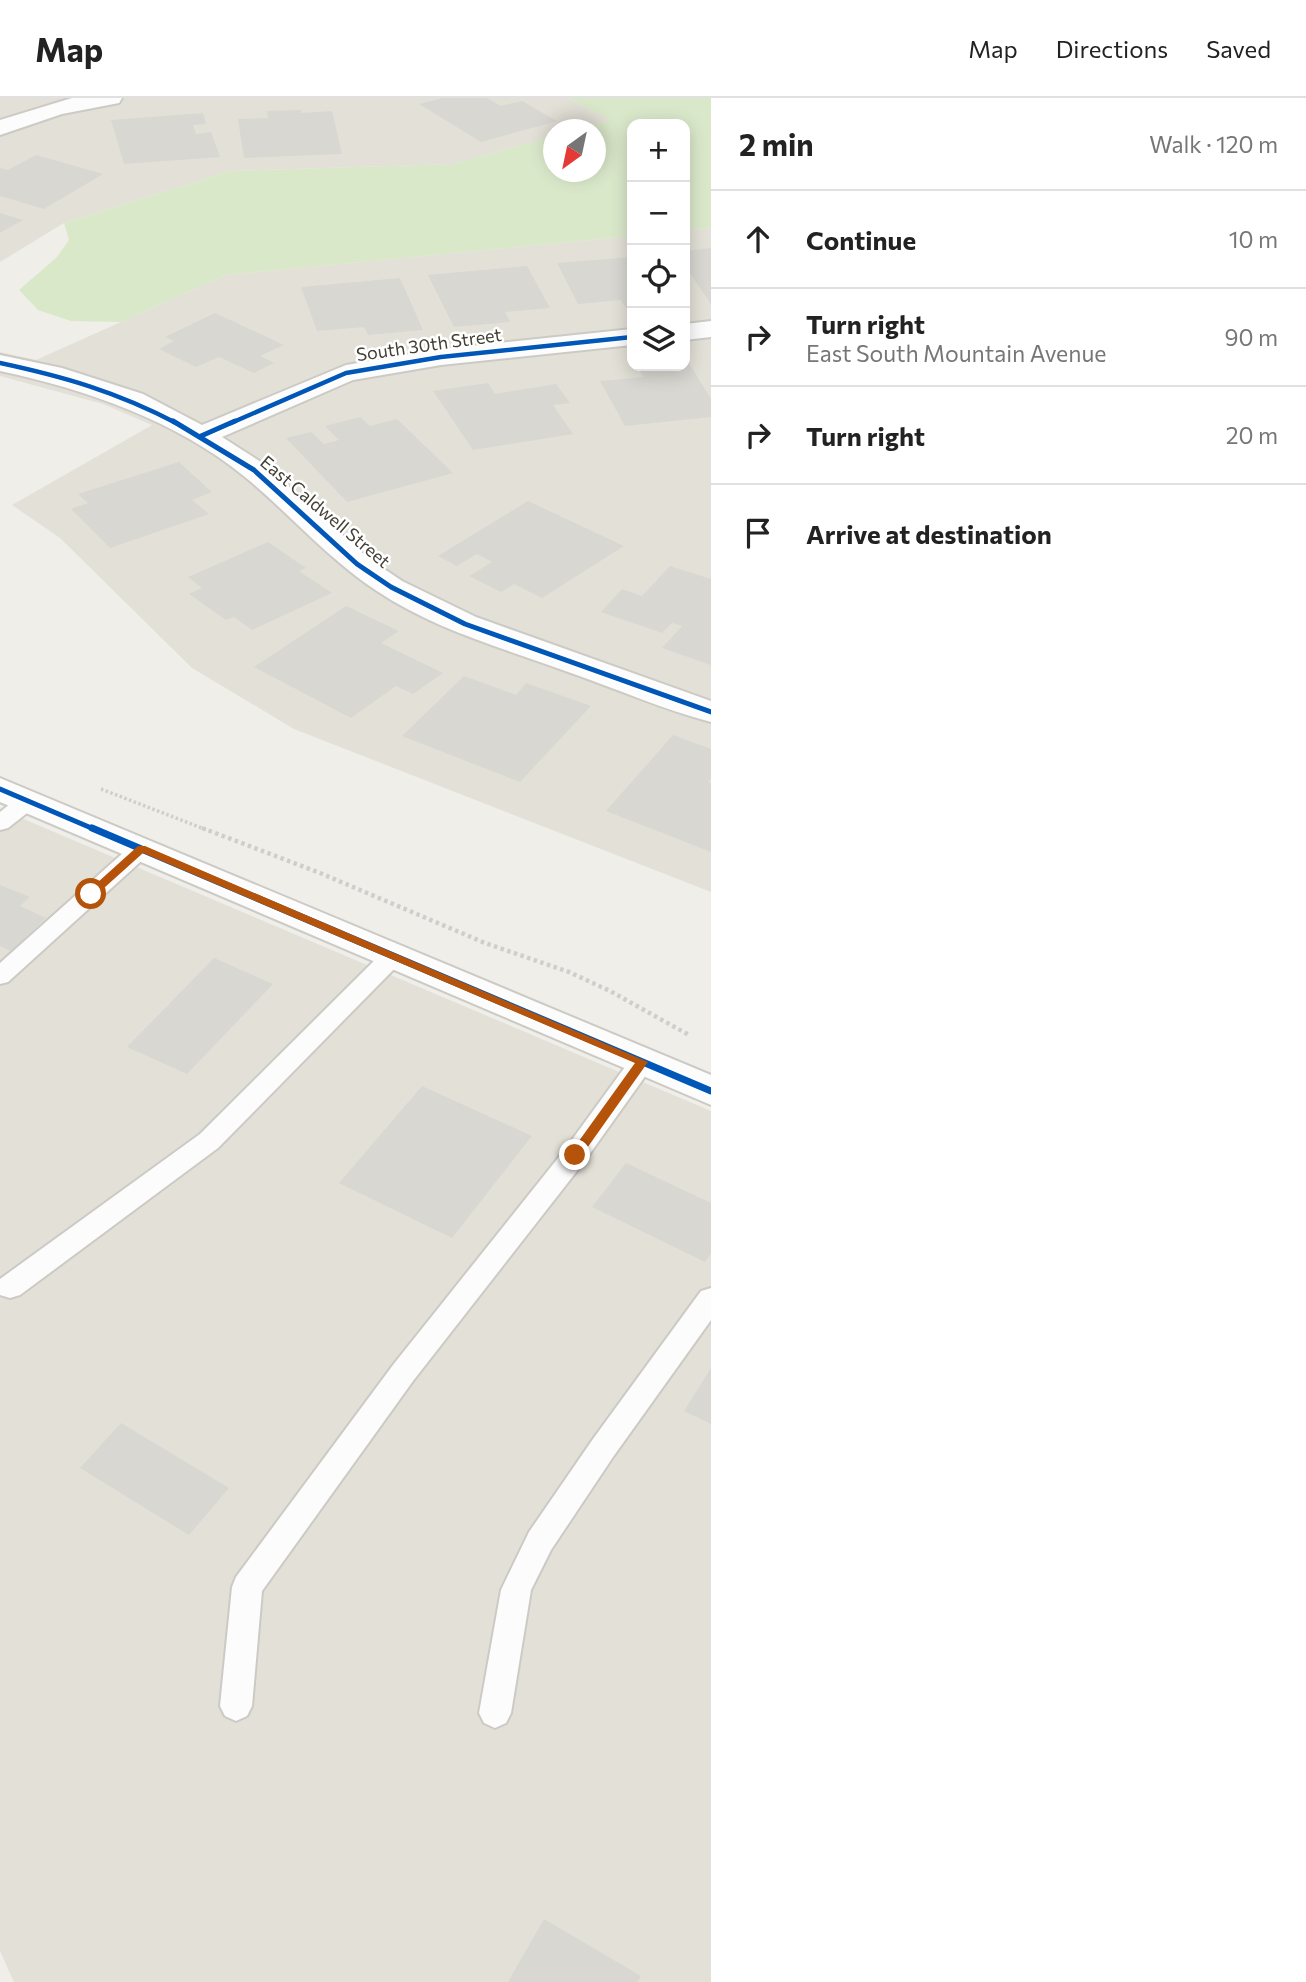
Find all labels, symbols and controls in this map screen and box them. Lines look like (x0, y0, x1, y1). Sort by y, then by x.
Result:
text: Map (35, 28, 103, 69)
text: Map (968, 34, 1018, 63)
text: Directions (1056, 34, 1168, 63)
text: Saved (1206, 34, 1271, 63)
north arrow (543, 119, 606, 182)
map controls (627, 119, 690, 371)
button: + (627, 119, 690, 182)
text: 2 min (739, 125, 814, 162)
text: Walk · 120 m (1149, 130, 1278, 158)
button: − (627, 182, 690, 245)
icon: ahead (739, 220, 777, 258)
text: Continue (806, 224, 916, 255)
text: 10 m (1229, 225, 1278, 253)
button: locate (627, 245, 690, 308)
button: layers (627, 308, 690, 371)
text: Turn right (806, 308, 925, 339)
icon: right (739, 318, 777, 356)
street label: South 30th Street (355, 323, 503, 365)
text: 90 m (1225, 323, 1278, 351)
text: East South Mountain Avenue (806, 339, 1106, 367)
icon: right (739, 416, 777, 454)
text: Turn right (806, 420, 925, 451)
text: 20 m (1226, 421, 1278, 449)
street label: East Caldwell Street (256, 450, 395, 572)
icon: arrive (739, 514, 777, 552)
text: Arrive at destination (806, 518, 1052, 549)
route start (75, 878, 106, 909)
route end (559, 1139, 590, 1170)

